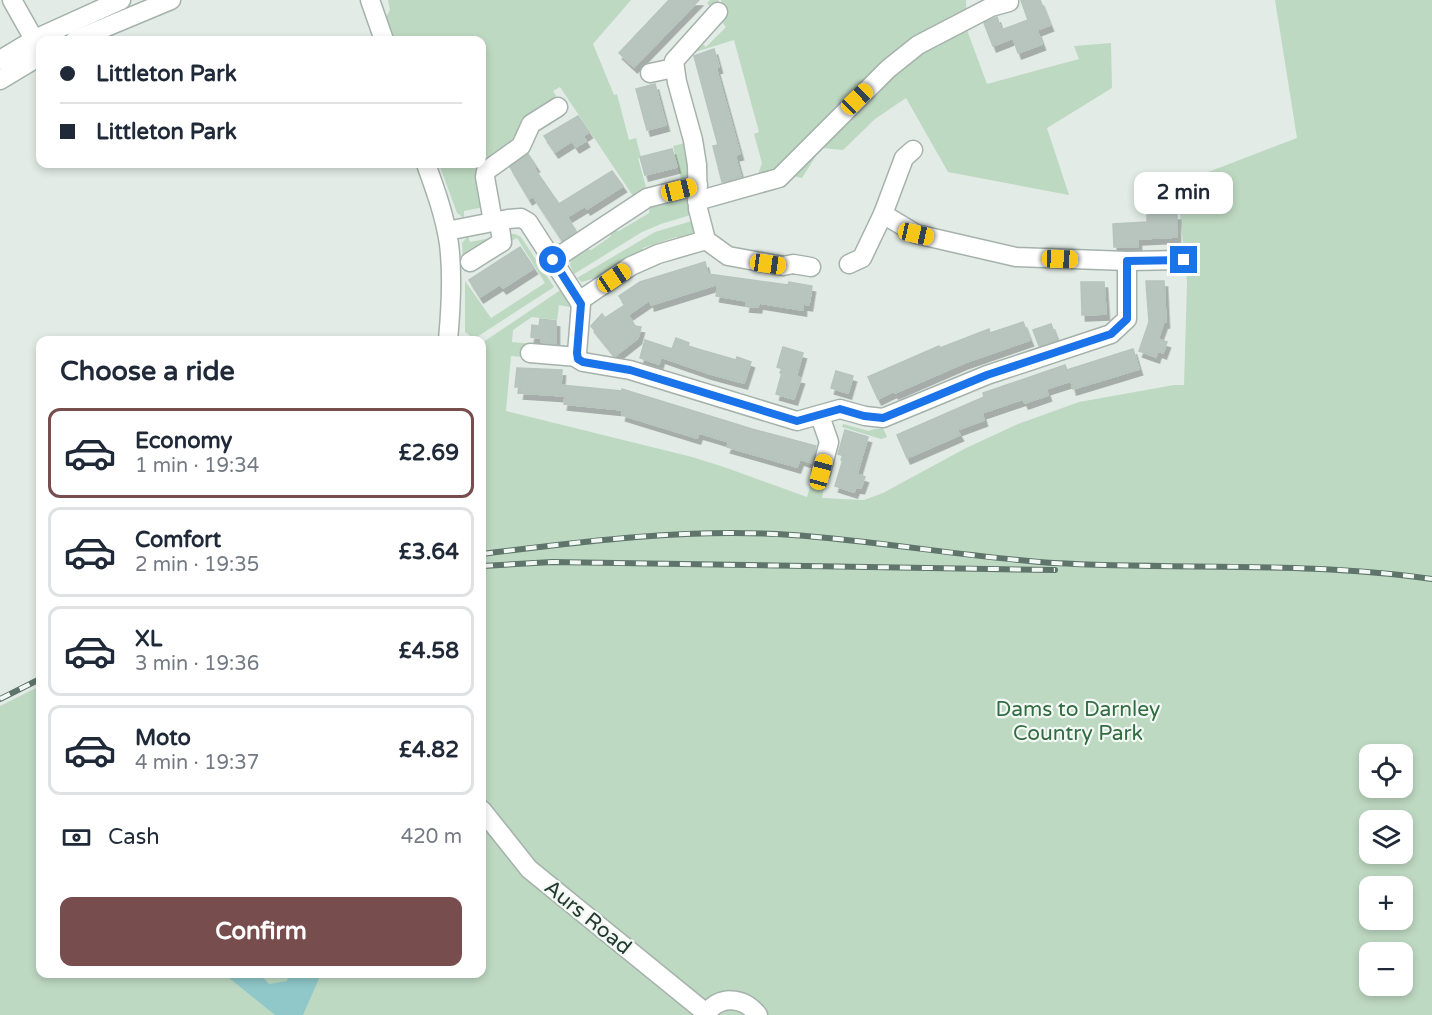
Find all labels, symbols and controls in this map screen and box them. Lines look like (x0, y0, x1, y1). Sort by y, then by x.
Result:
text: Littleton Park (96, 61, 237, 87)
car (838, 80, 876, 118)
text: Littleton Park (96, 119, 237, 145)
callout: 2 min (1134, 173, 1234, 215)
car (659, 177, 699, 203)
text: 2 min (1157, 181, 1210, 205)
car (896, 221, 936, 247)
route start (539, 246, 566, 273)
route end (1170, 246, 1197, 273)
car (1042, 249, 1078, 269)
car (749, 253, 787, 275)
car (594, 260, 634, 296)
text: Choose a ride (60, 355, 235, 388)
icon: car (63, 426, 117, 480)
text: Economy (135, 428, 232, 454)
text: £2.69 (399, 440, 459, 466)
car (808, 452, 834, 492)
text: 1 min · 19:34 (135, 454, 259, 478)
icon: car (63, 525, 117, 579)
text: Comfort (135, 527, 221, 553)
text: £3.64 (399, 539, 459, 565)
text: 2 min · 19:35 (135, 553, 259, 577)
icon: car (63, 624, 117, 678)
text: XL (135, 626, 162, 652)
text: £4.58 (399, 638, 459, 664)
text: 3 min · 19:36 (135, 652, 259, 676)
park label: Dams to Darnley Country Park (996, 697, 1160, 746)
icon: car (63, 723, 117, 777)
text: Moto (135, 725, 191, 751)
text: £4.82 (399, 737, 459, 763)
map controls (1359, 744, 1413, 996)
button: locate (1359, 744, 1413, 798)
text: 4 min · 19:37 (135, 751, 259, 775)
button: layers (1359, 810, 1413, 864)
icon: cash (60, 821, 93, 854)
text: Cash (108, 824, 160, 850)
text: 420 m (401, 825, 462, 849)
street label: Aurs Road (539, 875, 636, 960)
button: + (1359, 876, 1413, 930)
button: Confirm (60, 897, 462, 966)
button: − (1359, 942, 1413, 996)

